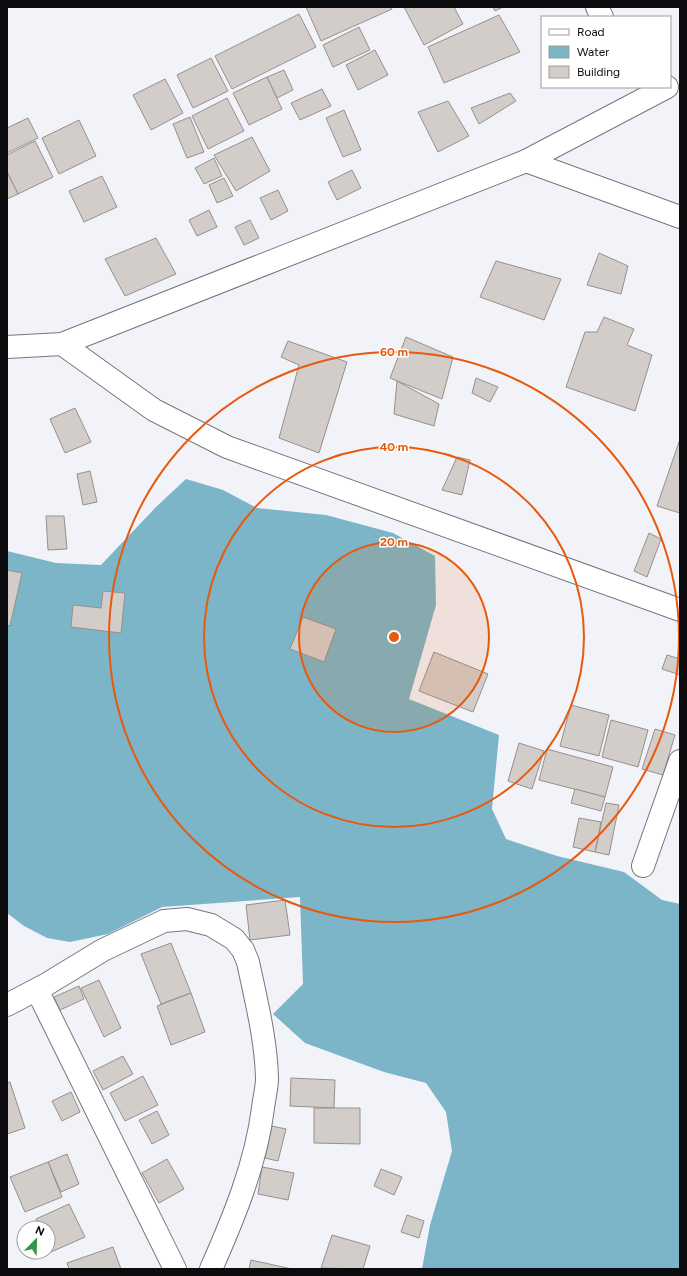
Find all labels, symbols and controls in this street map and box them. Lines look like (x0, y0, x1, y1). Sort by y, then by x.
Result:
legend (541, 16, 671, 88)
text: Road (577, 25, 605, 39)
text: Water (577, 45, 609, 59)
text: Building (577, 65, 620, 79)
text: 60 m (380, 345, 408, 359)
text: 40 m (380, 440, 408, 454)
text: 20 m (380, 535, 408, 549)
centre of rings (387, 630, 401, 644)
north arrow (16, 1220, 56, 1260)
text: N (33, 1224, 46, 1239)

